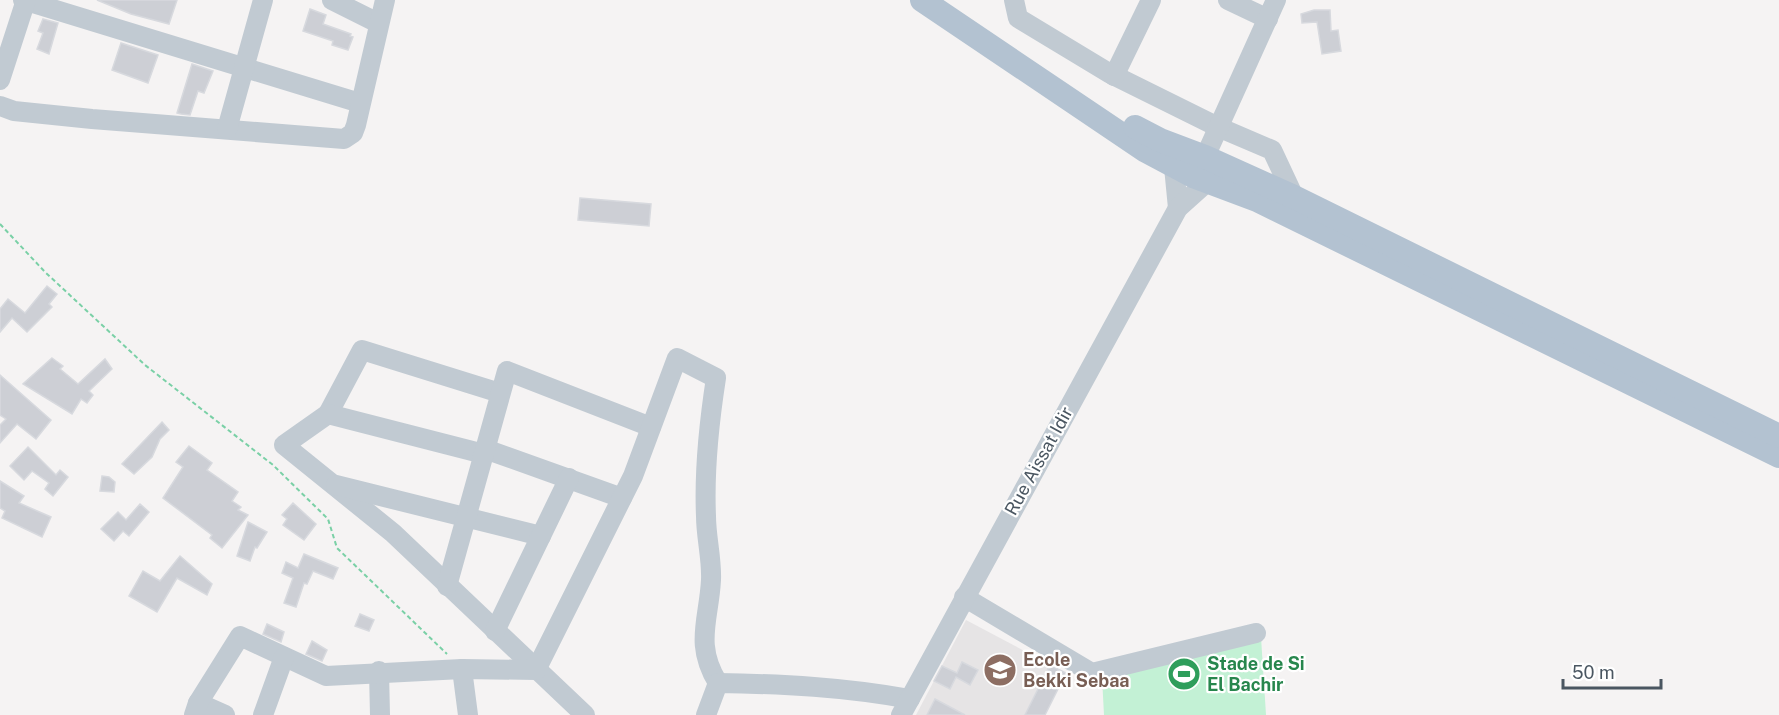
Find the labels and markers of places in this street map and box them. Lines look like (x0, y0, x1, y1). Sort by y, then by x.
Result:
place label: Ecole Bekki Sebaa (1023, 649, 1130, 691)
school or university icon: Ecole Bekki Sebaa (982, 652, 1018, 688)
place label: Stade de Si El Bachir (1207, 653, 1305, 695)
sports icon: Stade de Si El Bachir (1166, 656, 1202, 692)

